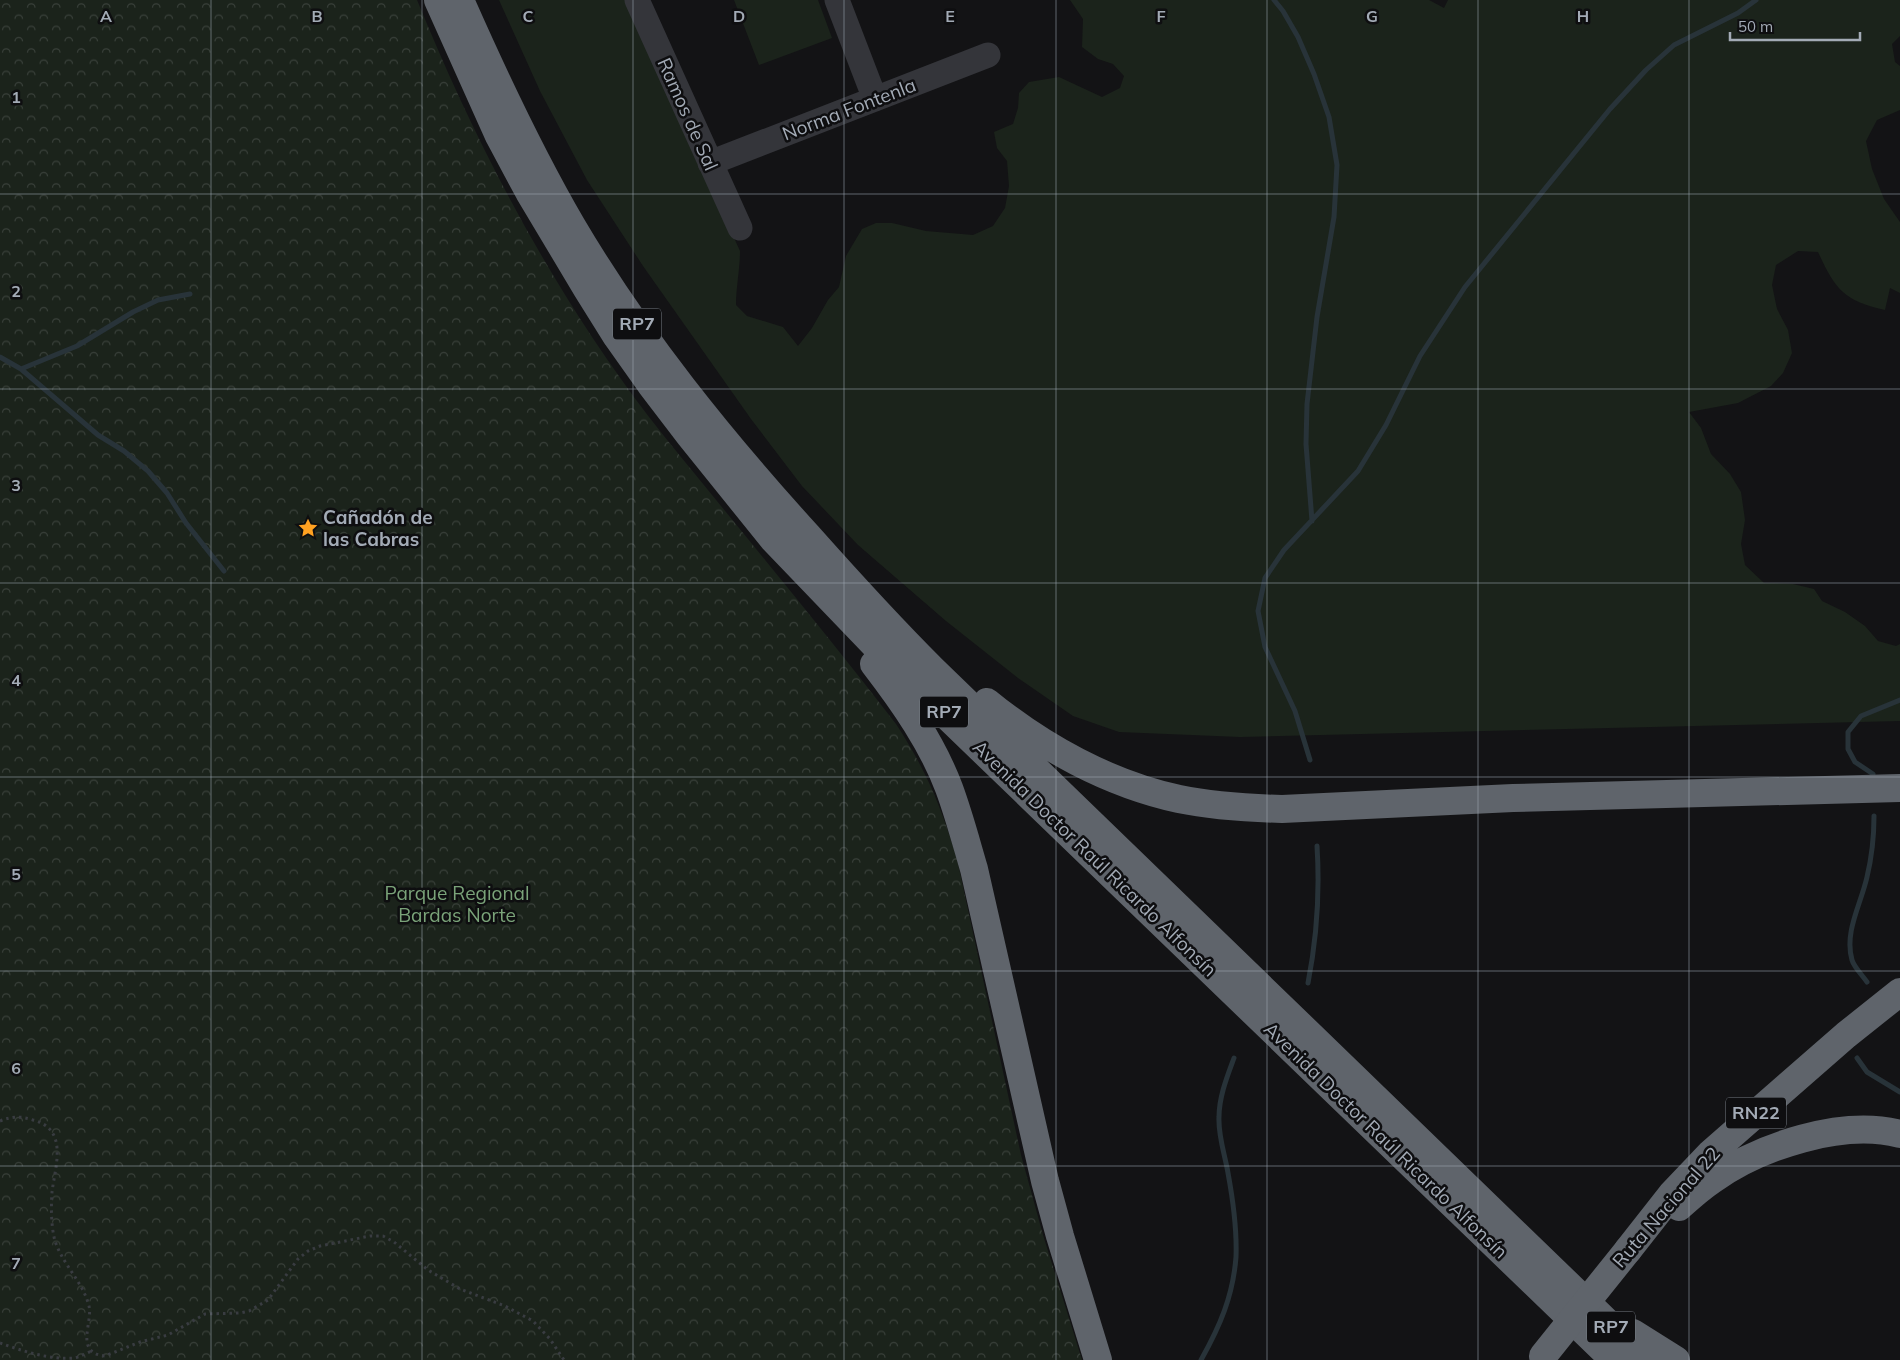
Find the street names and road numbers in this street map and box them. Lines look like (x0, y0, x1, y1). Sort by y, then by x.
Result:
street label: Ramos de Sal (652, 54, 724, 174)
street label: Norma Fontenla (779, 72, 919, 146)
road number: RP7 (613, 308, 661, 339)
road number: RP7 (920, 696, 968, 728)
street label: Avenida Doctor Raúl Ricardo Alfonsín (968, 735, 1222, 981)
street label: Avenida Doctor Raúl Ricardo Alfonsín (1259, 1017, 1513, 1263)
road number: RN22 (1726, 1098, 1786, 1128)
street label: Ruta Nacional 22 (1607, 1142, 1725, 1272)
road number: RP7 (1587, 1311, 1635, 1342)

